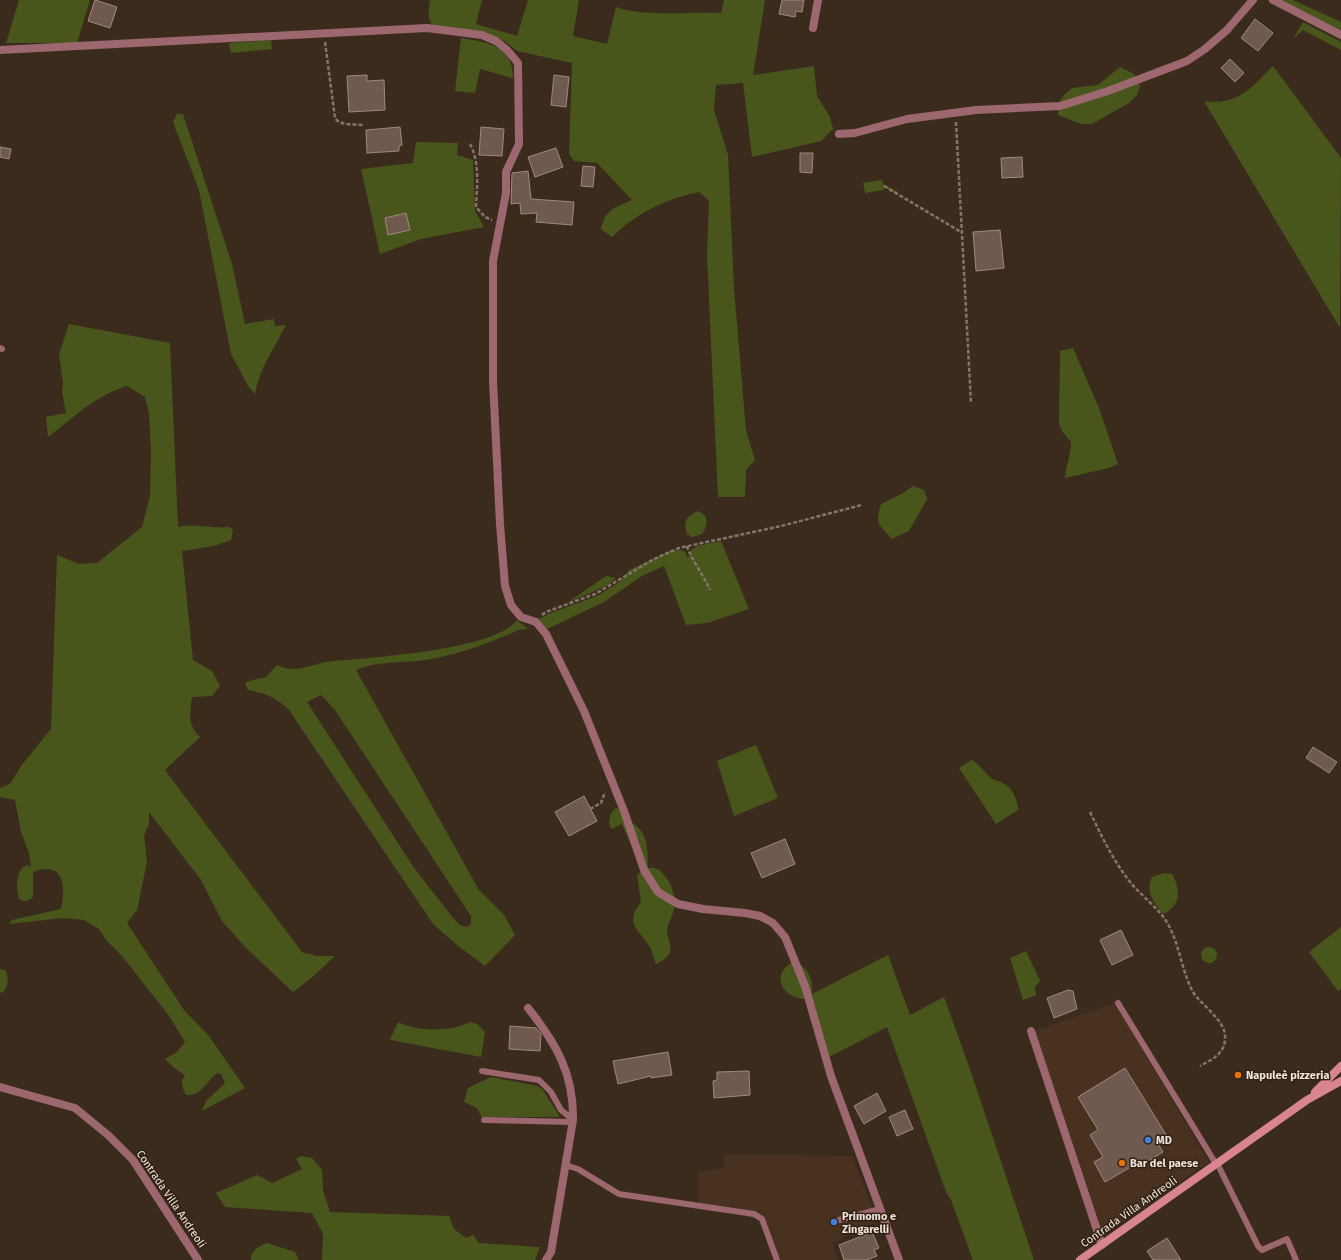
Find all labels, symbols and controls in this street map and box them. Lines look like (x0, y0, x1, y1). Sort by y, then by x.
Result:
place label: Napuleè pizzeria (1246, 1069, 1329, 1082)
marker: Napuleè pizzeria (1233, 1070, 1243, 1080)
place label: MD (1156, 1134, 1172, 1147)
marker: MD (1143, 1135, 1153, 1145)
street label: Contrada Villa Andreoli (134, 1148, 208, 1250)
place label: Bar del paese (1130, 1157, 1198, 1170)
marker: Bar del paese (1117, 1158, 1127, 1168)
street label: Contrada Villa Andreoli (1078, 1174, 1180, 1250)
place label: Primomo e Zingarelli (842, 1210, 896, 1236)
marker: Primomo e Zingarelli (829, 1217, 839, 1227)

